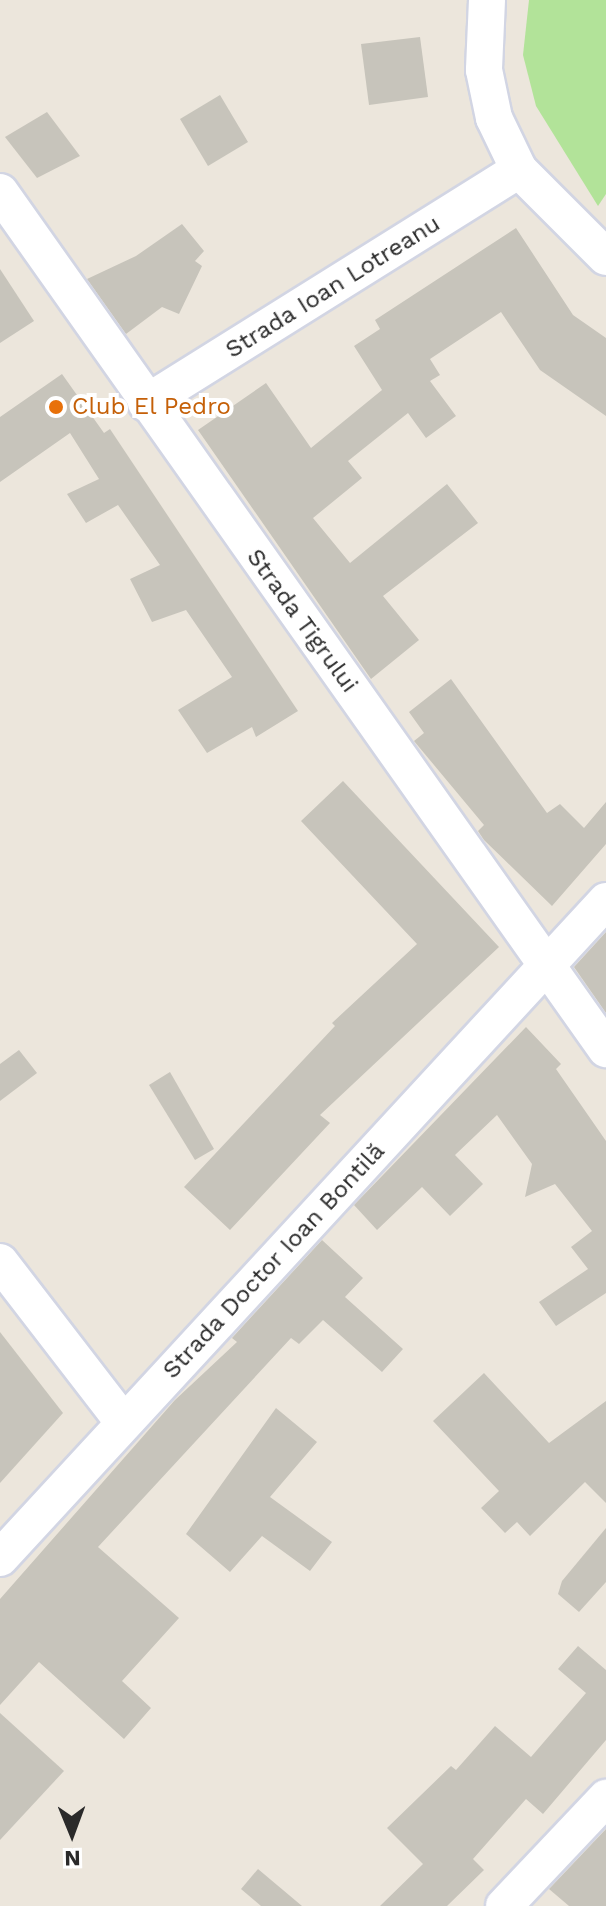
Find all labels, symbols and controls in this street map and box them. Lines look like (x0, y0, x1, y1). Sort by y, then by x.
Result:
street label: Strada Ioan Lotreanu (220, 209, 446, 365)
place label: Club El Pedro (72, 393, 232, 421)
marker: Club El Pedro (47, 398, 65, 416)
street label: Strada Tigrului (240, 543, 364, 699)
street label: Strada Doctor Ioan Bontilă (157, 1137, 391, 1385)
north arrow (32, 1794, 112, 1874)
text: N (64, 1846, 81, 1871)

